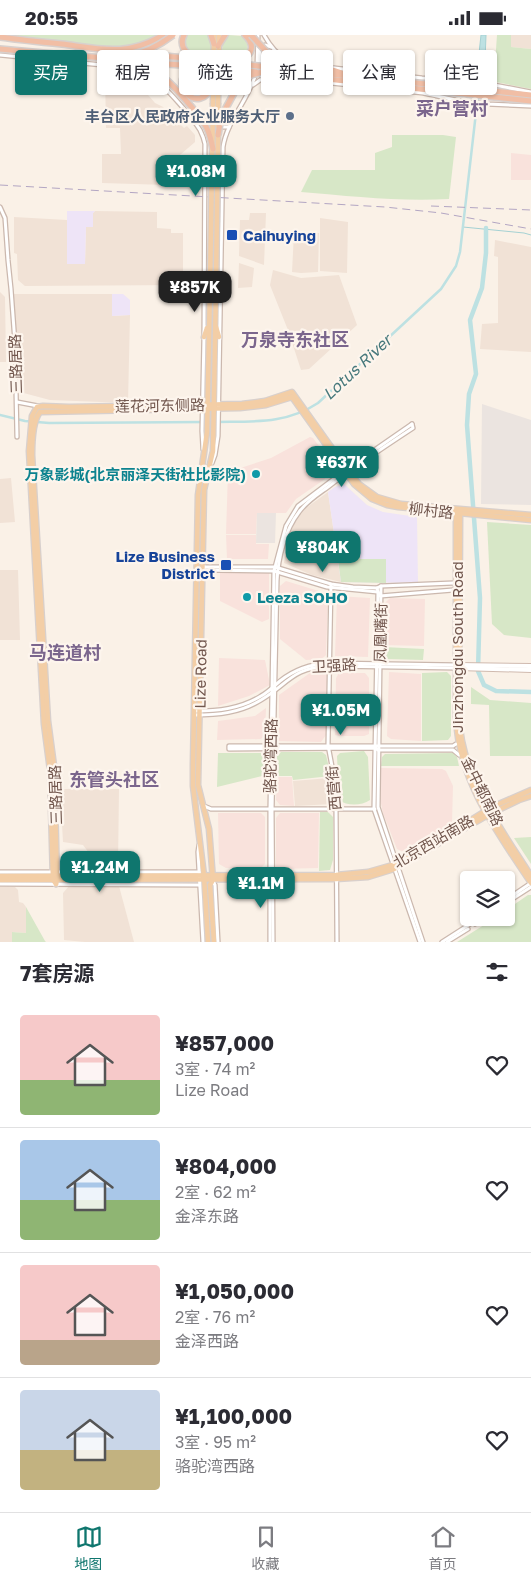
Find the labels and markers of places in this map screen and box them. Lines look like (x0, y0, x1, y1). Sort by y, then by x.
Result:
place label: 丰台区人民政府企业服务大厅 (85, 107, 280, 125)
marker: 丰台区人民政府企业服务大厅 (284, 110, 296, 122)
pin: ¥1.08M (155, 155, 237, 197)
place label: Caihuying (243, 226, 316, 244)
marker: Caihuying (225, 228, 239, 242)
pin: ¥857K (160, 271, 230, 313)
pin: ¥637K (307, 445, 377, 488)
place label: 万象影城(北京丽泽天街杜比影院) (25, 465, 246, 483)
marker: 万象影城(北京丽泽天街杜比影院) (250, 468, 262, 480)
pin: ¥804K (288, 531, 358, 573)
place label: Lize Business District (115, 547, 215, 582)
marker: Lize Business District (219, 558, 233, 572)
place label: Leeza SOHO (257, 588, 348, 606)
marker: Leeza SOHO (241, 591, 253, 603)
pin: ¥1.05M (300, 693, 382, 736)
pin: ¥1.24M (59, 851, 141, 893)
pin: ¥1.1M (226, 867, 296, 909)

